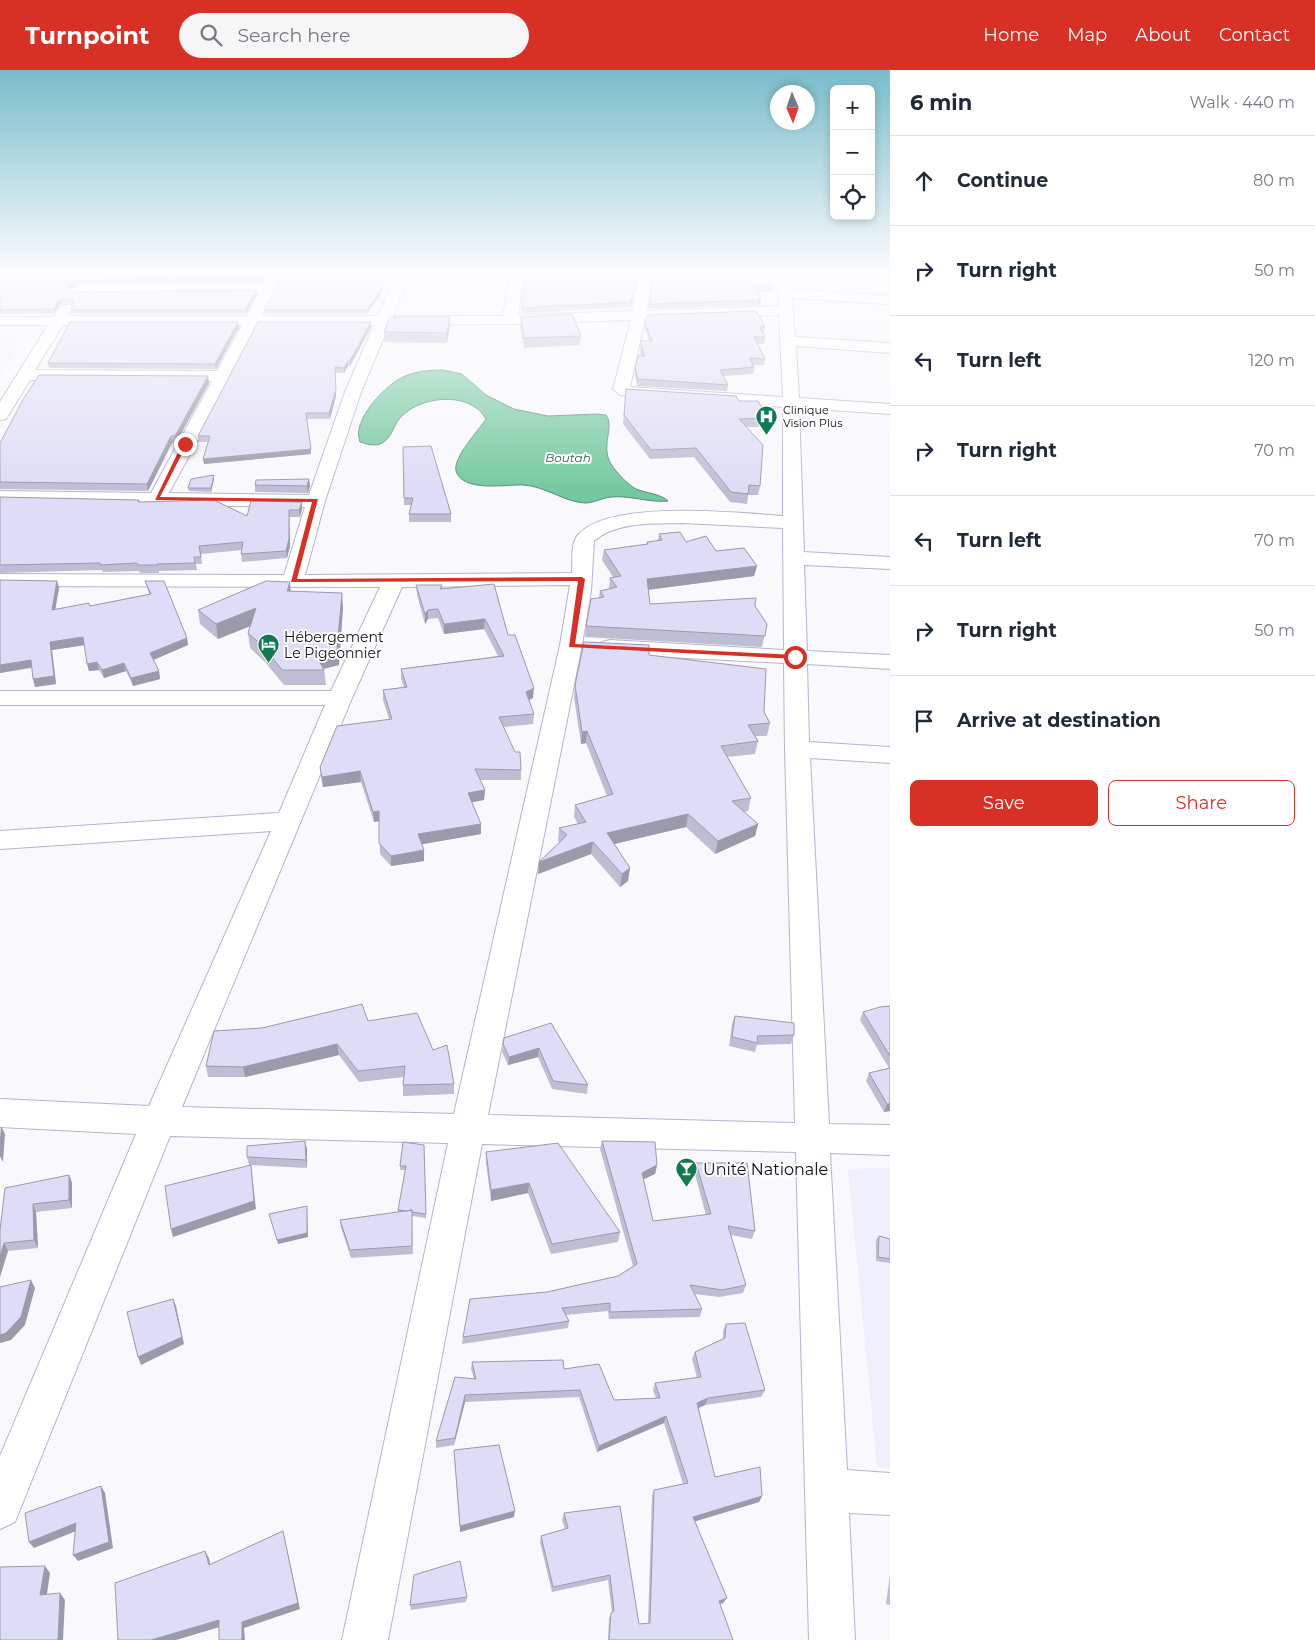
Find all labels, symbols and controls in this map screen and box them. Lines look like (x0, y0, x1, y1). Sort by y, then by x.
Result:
search box (179, 13, 529, 58)
text: Turnpoint (25, 21, 149, 50)
icon: search (197, 21, 225, 49)
text: Search here (237, 24, 350, 47)
text: Home (983, 24, 1039, 46)
text: Map (1067, 24, 1107, 46)
text: About (1135, 24, 1191, 46)
text: Contact (1219, 24, 1290, 46)
north arrow (770, 85, 815, 130)
map controls (830, 85, 875, 220)
button: + (830, 85, 875, 130)
text: 6 min (910, 90, 972, 115)
text: Walk · 440 m (1189, 93, 1295, 112)
button: − (830, 130, 875, 175)
icon: ahead (910, 167, 938, 195)
text: Continue (957, 169, 1048, 192)
text: 80 m (1253, 171, 1295, 190)
button: locate (830, 175, 875, 220)
icon: right (910, 257, 938, 285)
text: Turn right (957, 259, 1057, 282)
text: 50 m (1254, 261, 1295, 280)
icon: left (910, 347, 938, 375)
text: Turn left (957, 349, 1042, 372)
text: 120 m (1248, 351, 1295, 370)
place label: Clinique Vision Plus (783, 403, 843, 430)
hospital icon: Clinique Vision Plus (755, 404, 779, 435)
route end (174, 433, 197, 456)
icon: right (910, 437, 938, 465)
text: Turn right (957, 439, 1057, 462)
text: 70 m (1254, 441, 1295, 460)
water label: Boutah (545, 450, 591, 465)
icon: left (910, 527, 938, 555)
text: Turn left (957, 529, 1042, 552)
text: 70 m (1254, 531, 1295, 550)
icon: right (910, 617, 938, 645)
text: Turn right (957, 619, 1057, 642)
text: 50 m (1254, 621, 1295, 640)
place label: Hébergement Le Pigeonnier (284, 628, 384, 662)
hotel icon: Hébergement Le Pigeonnier (256, 633, 280, 664)
route start (784, 646, 807, 669)
icon: arrive (910, 707, 938, 735)
text: Arrive at destination (957, 709, 1161, 732)
button: Save (910, 780, 1098, 826)
button: Share (1108, 780, 1295, 826)
bar icon: Unité Nationale (675, 1157, 699, 1188)
place label: Unité Nationale (703, 1160, 828, 1179)

